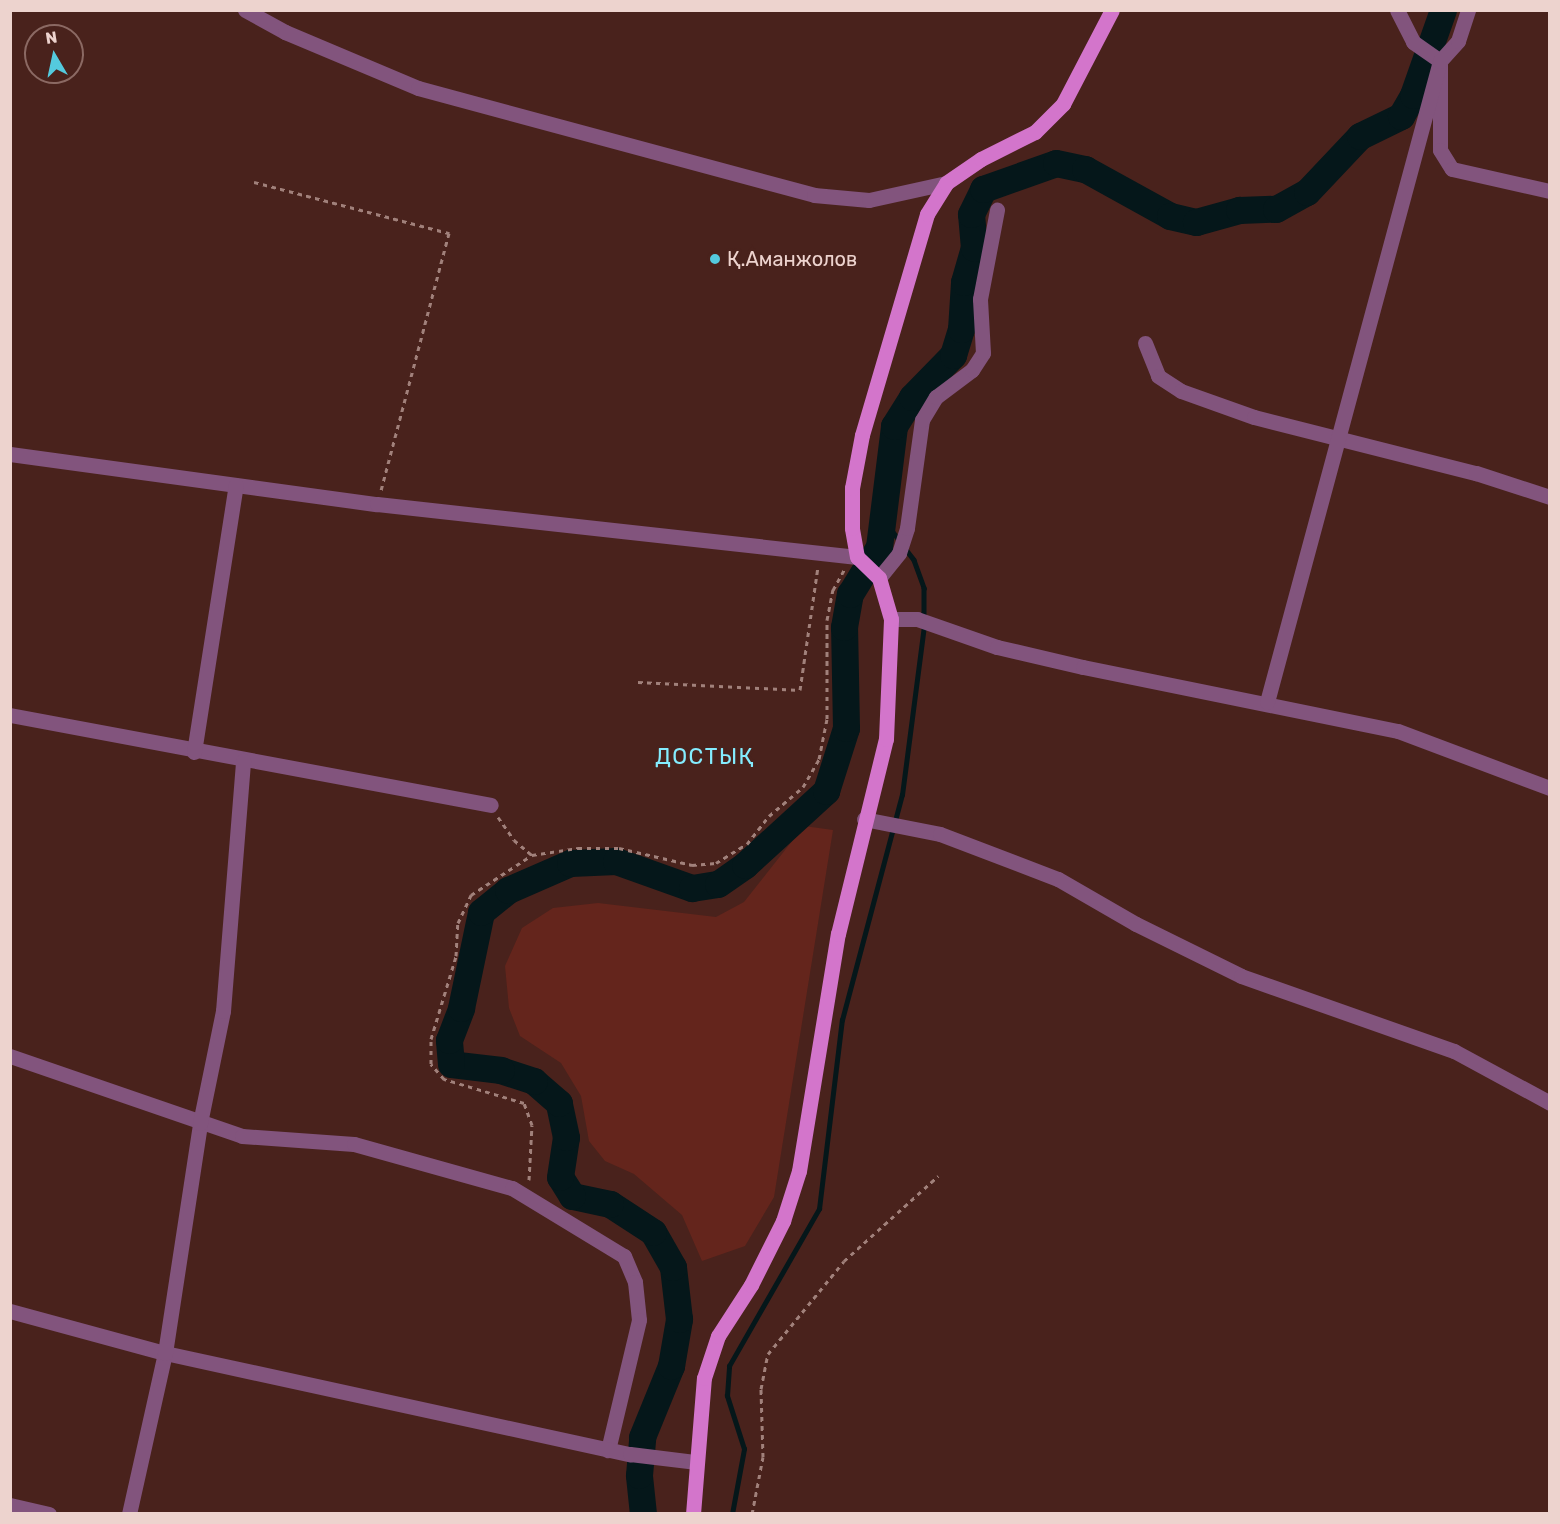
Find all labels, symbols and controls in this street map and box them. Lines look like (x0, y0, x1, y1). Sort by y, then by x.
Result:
north arrow (24, 24, 84, 84)
text: N (44, 27, 59, 48)
place label: Қ.Аманжолов (727, 247, 857, 271)
marker: Қ.Аманжолов (708, 252, 722, 266)
district label: ДОСТЫҚ (655, 744, 755, 770)

